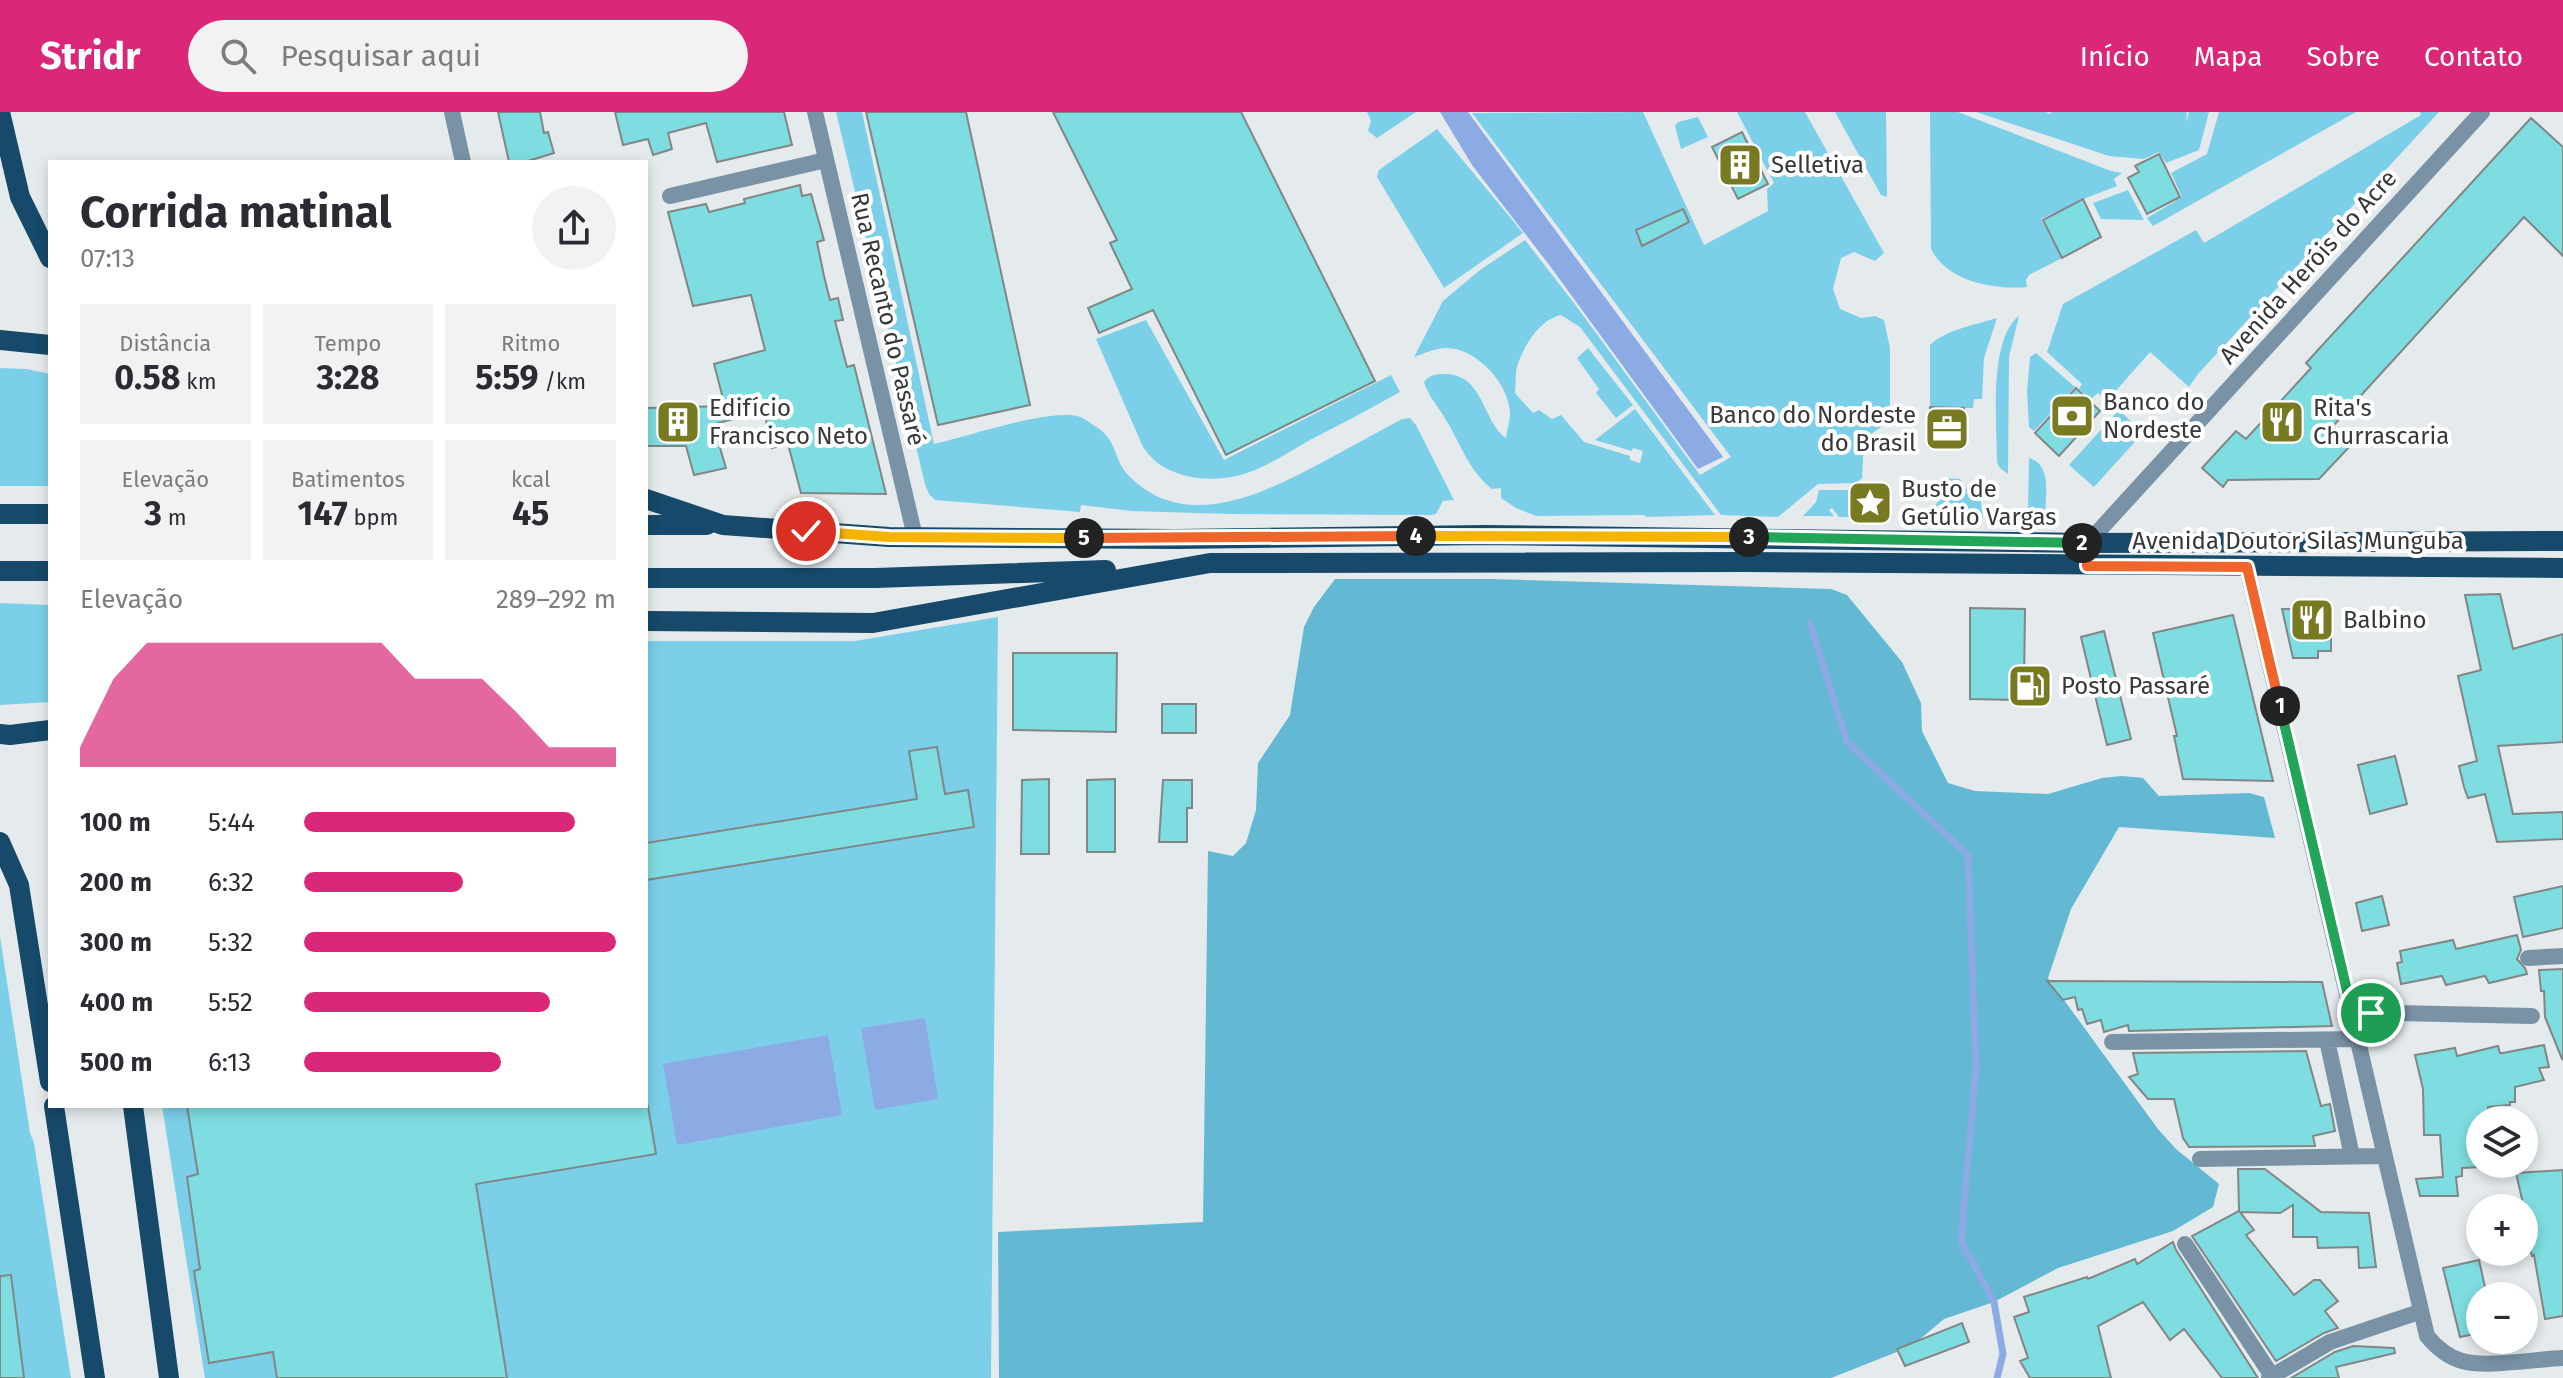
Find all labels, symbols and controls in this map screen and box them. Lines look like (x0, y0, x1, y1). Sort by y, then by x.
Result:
search box (188, 20, 748, 92)
text: Stridr (40, 33, 140, 79)
icon: search (216, 34, 260, 78)
text: Pesquisar aqui (280, 38, 481, 74)
text: Início (2080, 40, 2150, 73)
text: Mapa (2194, 40, 2262, 73)
text: Sobre (2306, 40, 2380, 73)
text: Contato (2424, 40, 2523, 73)
building icon: Selletiva (1716, 141, 1764, 189)
place label: Selletiva (1771, 151, 1864, 179)
street label: Avenida Heróis do Acre (2214, 164, 2402, 370)
text: Corrida matinal (80, 186, 392, 239)
button: share (532, 186, 616, 270)
street label: Rua Recanto do Passaré (845, 190, 931, 448)
text: 07:13 (80, 243, 135, 274)
text: Distância (119, 330, 211, 357)
text: Tempo (315, 330, 381, 357)
text: Ritmo (501, 330, 560, 357)
text: 0.58 (114, 357, 181, 398)
text: 3:28 (316, 357, 380, 398)
text: 5:59 (475, 357, 539, 398)
text: km (181, 368, 216, 395)
text: /km (539, 368, 586, 395)
place label: Banco do Nordeste (2103, 388, 2204, 444)
bank icon: Banco do Nordeste (2048, 392, 2096, 440)
place label: Edifício Francisco Neto (709, 394, 868, 450)
place label: Rita's Churrascaria (2313, 394, 2449, 450)
building icon: Edifício Francisco Neto (654, 398, 702, 446)
restaurant icon: Rita's Churrascaria (2258, 398, 2306, 446)
place label: Banco do Nordeste do Brasil (1709, 401, 1916, 457)
office icon: Banco do Nordeste do Brasil (1923, 405, 1971, 453)
text: Elevação (122, 466, 209, 493)
text: Batimentos (291, 466, 405, 493)
text: kcal (511, 466, 550, 493)
place label: Busto de Getúlio Vargas (1901, 475, 2056, 531)
place icon: Busto de Getúlio Vargas (1846, 479, 1894, 527)
text: 3 (144, 493, 162, 534)
text: 147 (298, 493, 348, 534)
text: 45 (512, 493, 549, 534)
pin (772, 497, 840, 565)
text: m (162, 504, 187, 531)
text: bpm (348, 504, 398, 531)
icon: check (784, 509, 828, 553)
pin: 4 (1396, 516, 1436, 556)
pin: 3 (1729, 517, 1769, 557)
pin: 5 (1064, 518, 1104, 558)
text: 4 (1410, 522, 1422, 549)
text: 3 (1743, 523, 1755, 550)
pin: 2 (2062, 523, 2102, 563)
text: 5 (1078, 524, 1090, 551)
street label: Avenida Doutor Silas Munguba (2132, 527, 2464, 555)
text: 2 (2076, 529, 2088, 556)
text: Elevação (80, 584, 183, 615)
text: 289–292 m (496, 584, 616, 615)
restaurant icon: Balbino (2288, 596, 2336, 644)
place label: Balbino (2343, 606, 2427, 634)
fuel station icon: Posto Passaré (2006, 662, 2054, 710)
place label: Posto Passaré (2061, 672, 2210, 700)
pin: 1 (2260, 686, 2300, 726)
text: 1 (2275, 692, 2285, 719)
text: 100 m (80, 807, 151, 838)
text: 5:44 (208, 807, 255, 838)
text: 200 m (80, 867, 152, 898)
text: 6:32 (208, 867, 254, 898)
text: 300 m (80, 927, 152, 958)
text: 5:32 (208, 927, 253, 958)
pin (2337, 979, 2405, 1047)
text: 400 m (80, 987, 153, 1018)
text: 5:52 (208, 987, 253, 1018)
icon: arrive (2349, 991, 2393, 1035)
text: 500 m (80, 1047, 153, 1078)
text: 6:13 (208, 1047, 251, 1078)
map controls (2466, 1106, 2538, 1354)
button: layers (2466, 1106, 2538, 1178)
button: + (2466, 1194, 2538, 1266)
button: − (2466, 1282, 2538, 1354)

